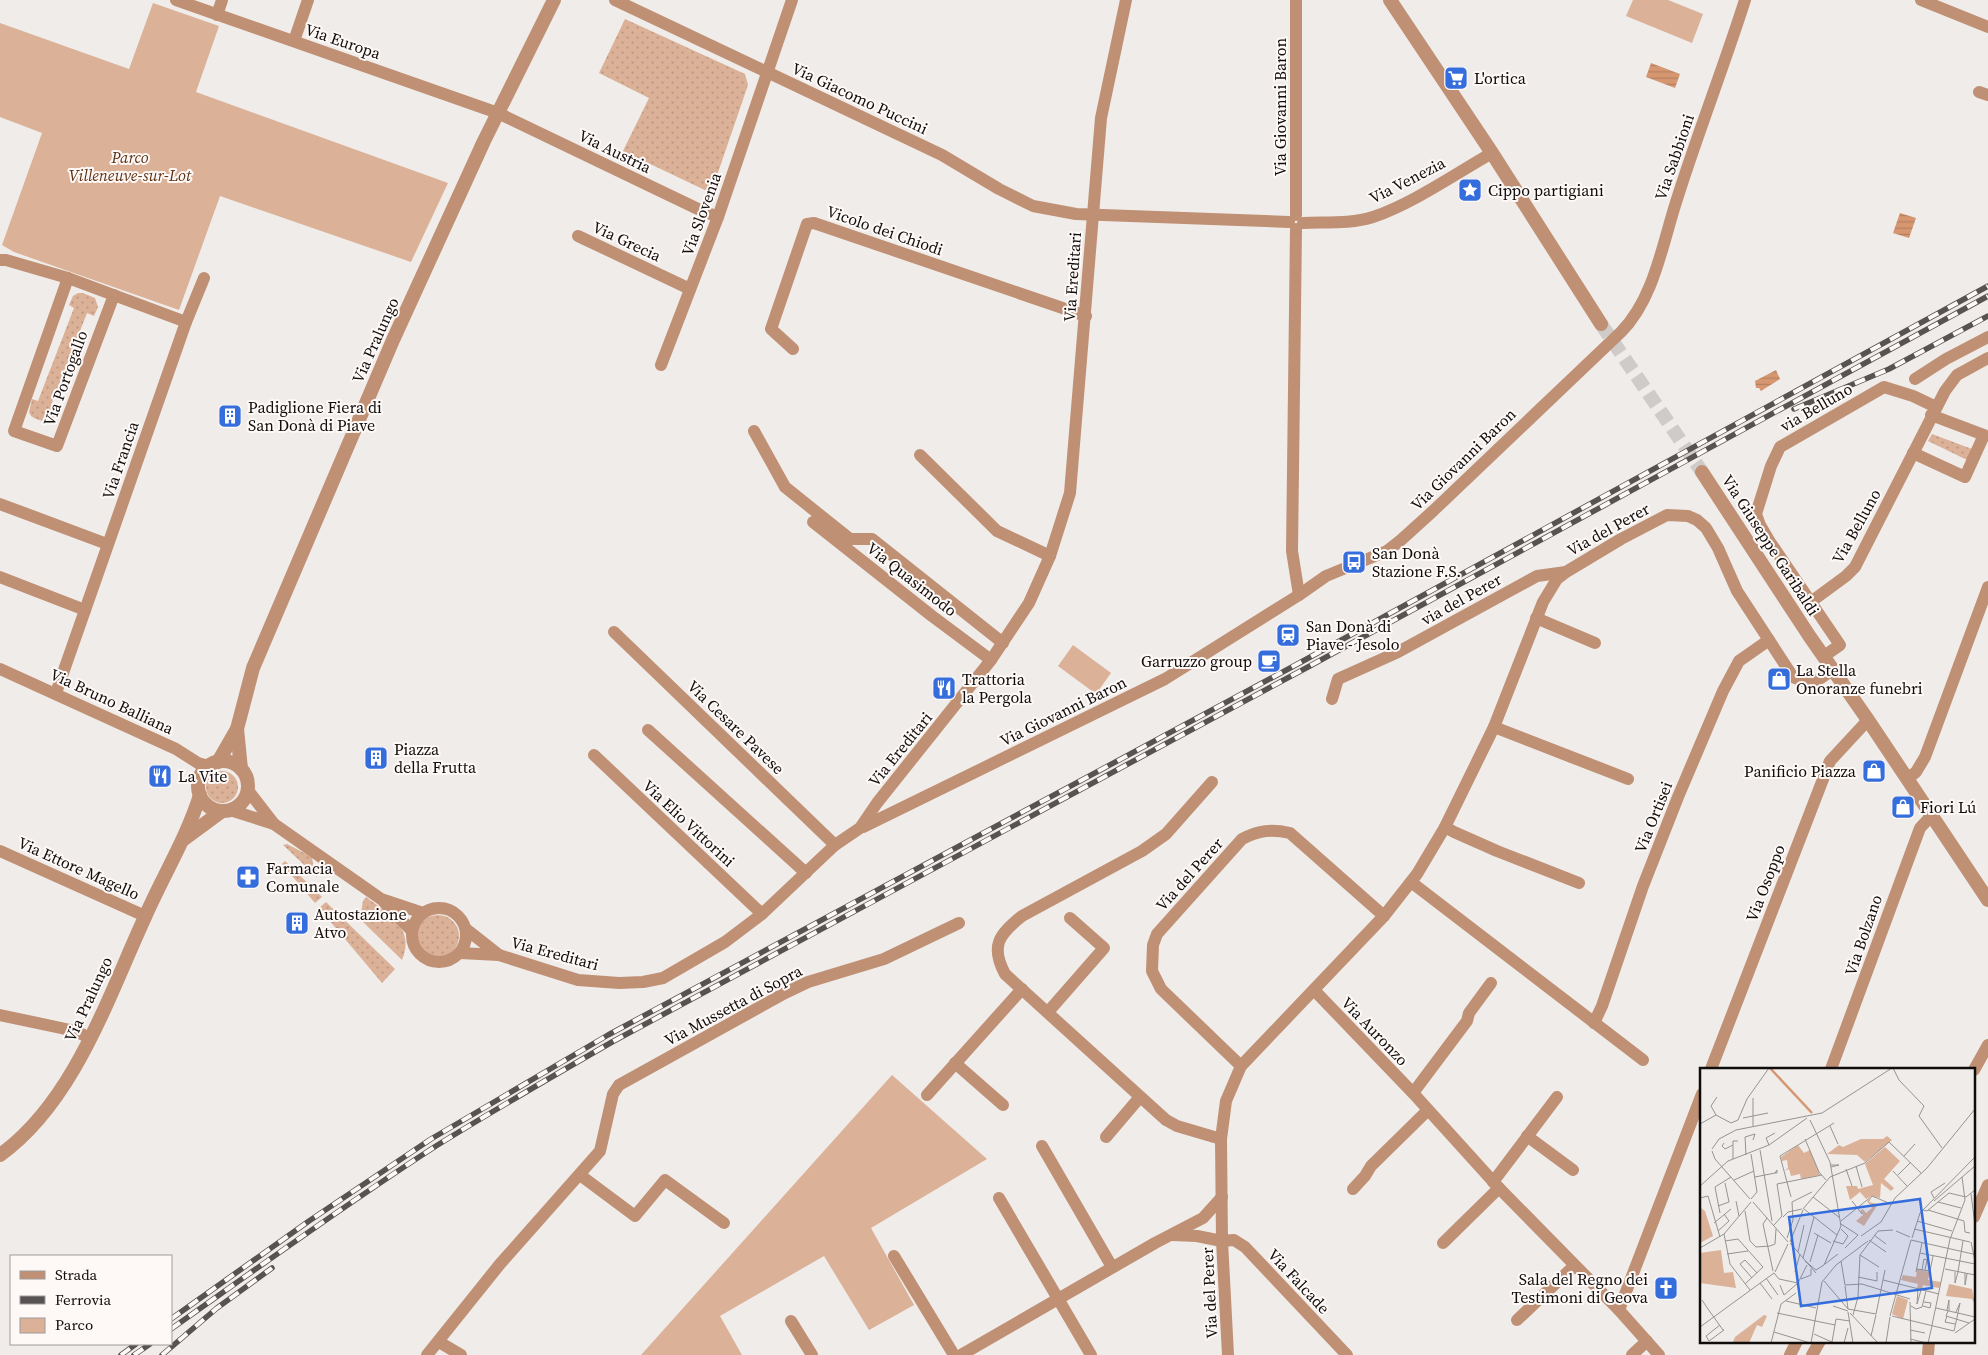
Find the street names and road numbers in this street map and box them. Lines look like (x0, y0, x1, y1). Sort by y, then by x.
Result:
street label: Via Europa (302, 18, 384, 64)
street label: Via Giovanni Baron (1269, 37, 1291, 176)
street label: Via Giacomo Puccini (788, 57, 932, 139)
street label: Via Sabbioni (1649, 111, 1699, 203)
street label: Via Austria (575, 124, 656, 178)
street label: Via Venezia (1365, 151, 1449, 208)
street label: Via Slovenia (676, 169, 727, 259)
street label: Vicolo dei Chiodi (824, 200, 946, 260)
street label: Via Grecia (589, 216, 666, 267)
street label: Via Ereditari (1058, 231, 1086, 323)
street label: Via Pralungo (346, 294, 404, 386)
street label: Via Portogallo (38, 327, 93, 429)
street label: via Belluno (1776, 377, 1856, 437)
street label: Via Giovanni Baron (1406, 403, 1521, 515)
street label: Via Francia (96, 417, 144, 502)
street label: Via Giuseppe Garibaldi (1717, 470, 1825, 620)
street label: Via Belluno (1826, 485, 1886, 567)
street label: Via del Perer (1563, 497, 1653, 561)
street label: Via Quasimodo (862, 537, 962, 621)
street label: via del Perer (1417, 568, 1505, 630)
street label: Via Bruno Balliana (47, 663, 178, 740)
street label: Via Giovanni Baron (996, 671, 1130, 751)
street label: Via Cesare Pavese (683, 675, 789, 779)
street label: Via Ereditari (863, 707, 937, 791)
street label: Via Elio Vittorini (638, 775, 740, 872)
street label: Via Ortisei (1629, 778, 1677, 856)
street label: Via Ettore Magello (15, 831, 143, 905)
street label: Via del Perer (1150, 833, 1228, 915)
street label: Via Osoppo (1740, 841, 1790, 925)
street label: Via Bolzano (1839, 891, 1887, 978)
street label: Via Ereditari (509, 931, 602, 975)
street label: Via Pralungo (59, 953, 117, 1045)
street label: Via Mussetta di Sopra (660, 959, 807, 1051)
street label: Via Auronzo (1337, 992, 1414, 1070)
street label: Via Falcade (1263, 1244, 1335, 1318)
street label: Via del Perer (1196, 1247, 1222, 1339)

